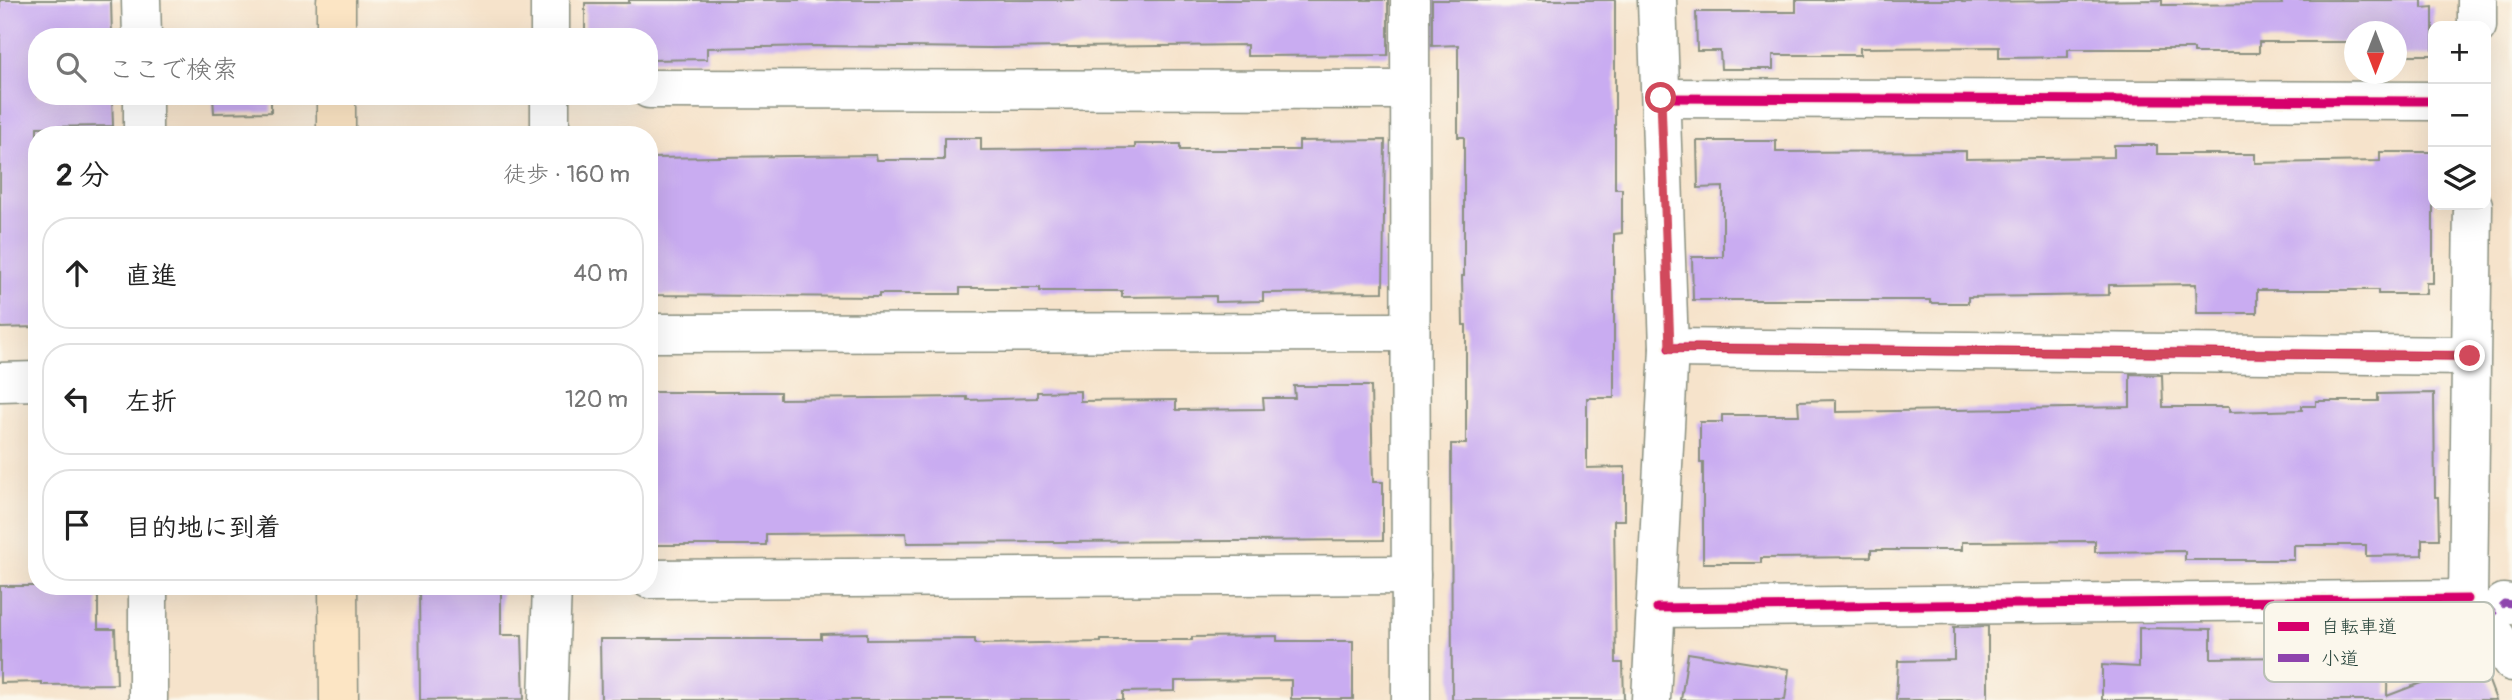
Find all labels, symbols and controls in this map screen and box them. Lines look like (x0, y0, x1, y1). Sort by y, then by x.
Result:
north arrow (2344, 21, 2407, 84)
map controls (2428, 21, 2491, 210)
button: + (2428, 21, 2491, 84)
search box (28, 28, 658, 105)
icon: search (52, 48, 90, 86)
text: ここで検索 (108, 54, 238, 86)
route start (1645, 82, 1676, 113)
button: − (2428, 84, 2491, 147)
button: layers (2428, 147, 2491, 210)
text: 2 分 (56, 157, 109, 194)
text: 徒歩 · 160 m (503, 160, 630, 189)
icon: ahead (58, 254, 96, 292)
text: 40 m (574, 259, 628, 288)
text: 直進 (125, 260, 177, 292)
route end (2454, 340, 2485, 371)
icon: left (58, 380, 96, 418)
text: 120 m (565, 385, 628, 414)
text: 左折 (125, 386, 177, 418)
icon: arrive (58, 506, 96, 544)
text: 目的地に到着 (125, 512, 281, 544)
legend (2264, 602, 2494, 682)
text: 自転車道 (2321, 615, 2397, 639)
text: 小道 (2321, 647, 2359, 671)

